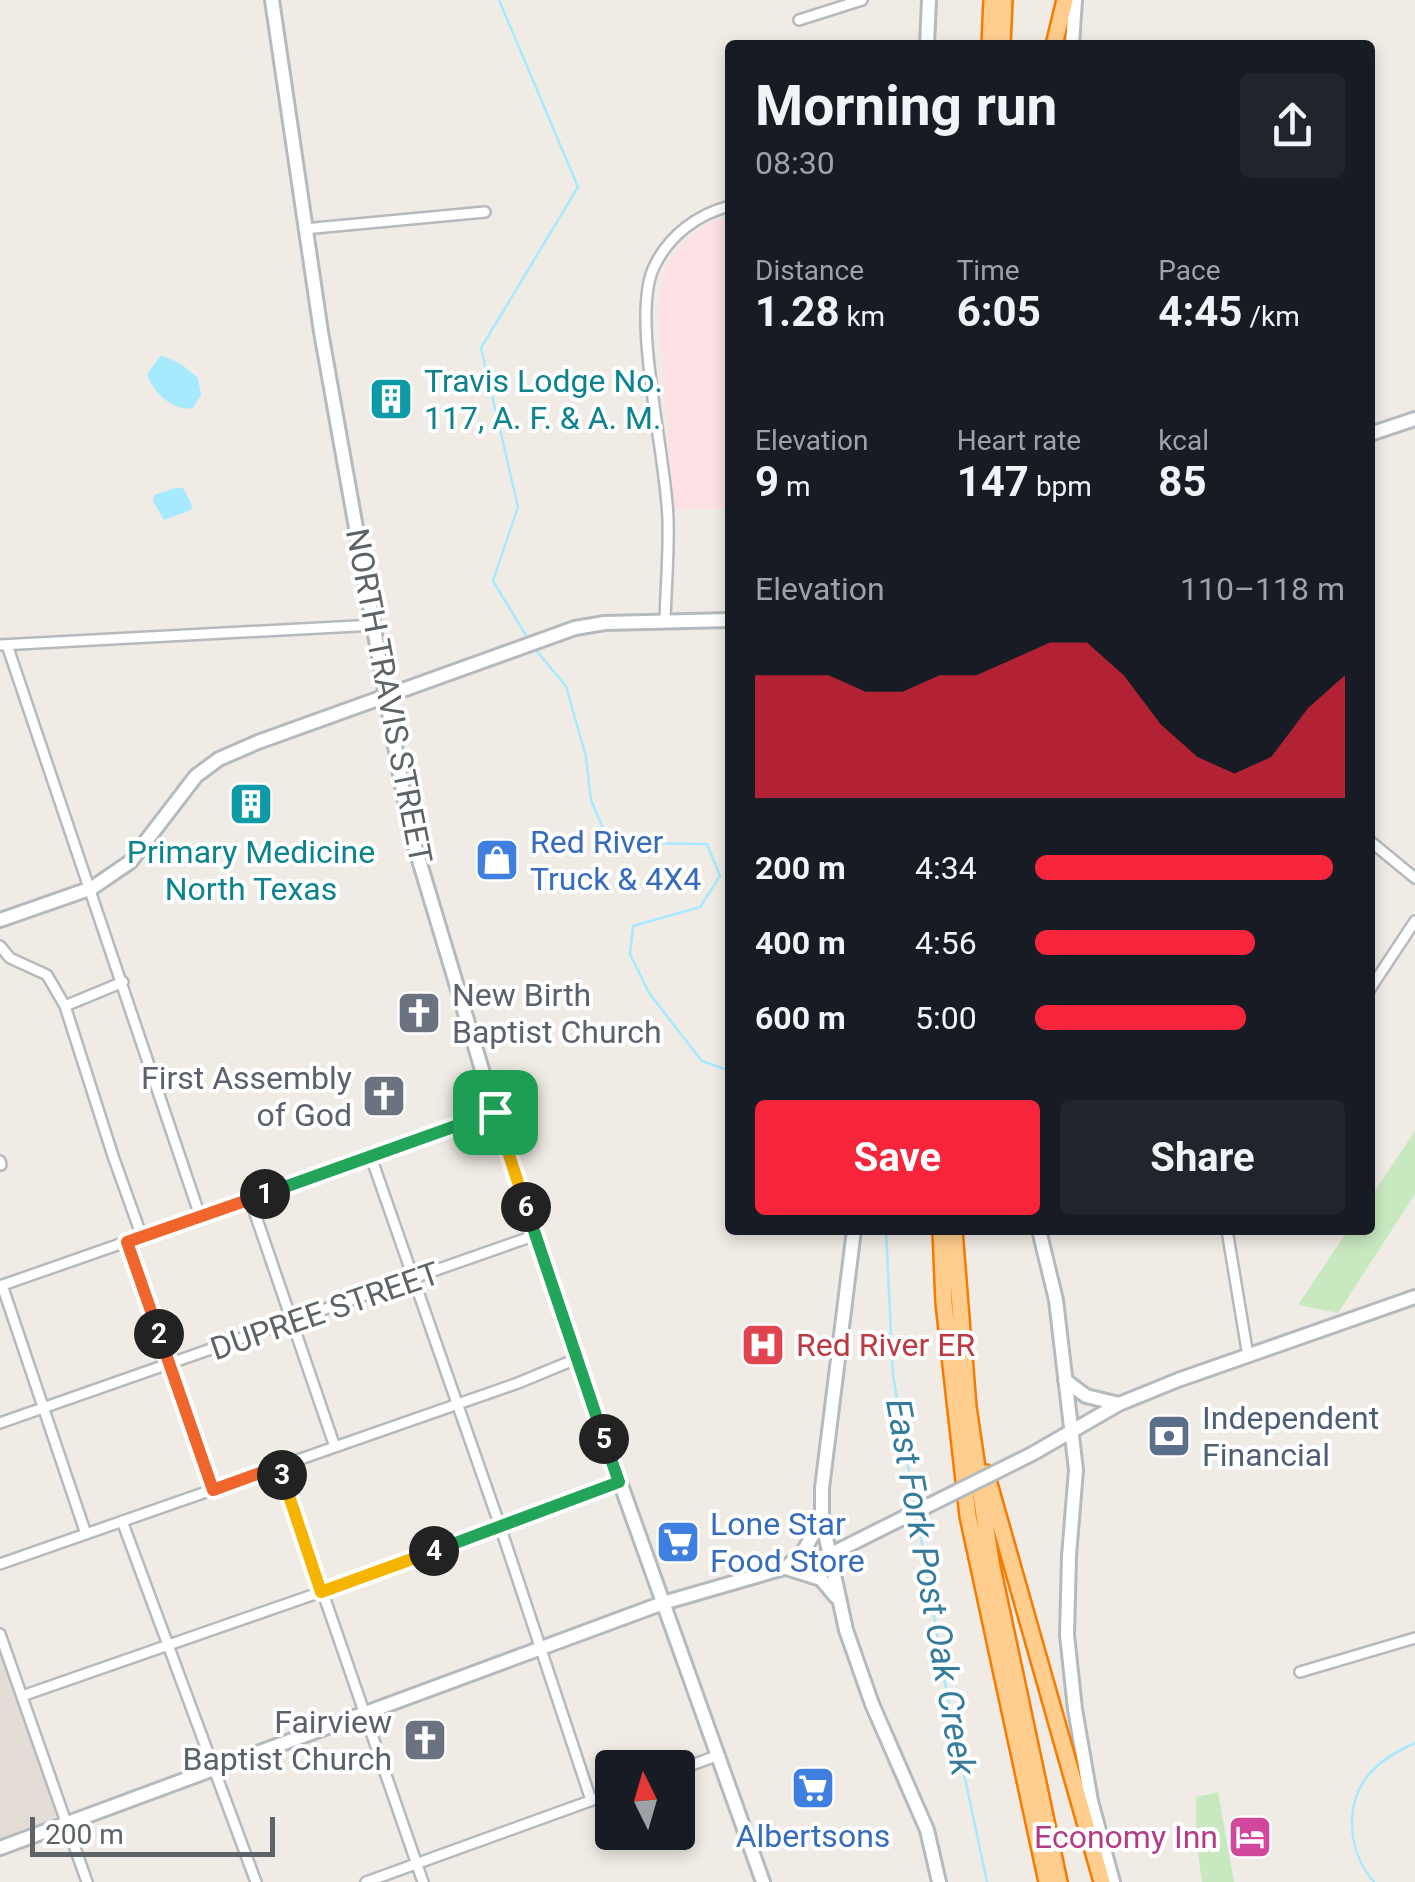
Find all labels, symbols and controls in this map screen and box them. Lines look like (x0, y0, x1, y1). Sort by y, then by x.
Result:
button: share (1240, 73, 1345, 178)
text: Morning run (755, 74, 1057, 138)
text: 08:30 (755, 144, 835, 182)
text: Distance (755, 254, 864, 287)
text: Time (957, 254, 1020, 287)
text: Pace (1158, 254, 1221, 287)
text: 1.28 (755, 287, 839, 336)
text: 6:05 (957, 287, 1041, 336)
text: 4:45 (1158, 287, 1242, 336)
text: km (839, 300, 885, 333)
text: /km (1242, 300, 1300, 333)
place label: Travis Lodge No. 117, A. F. & A. M. (424, 362, 663, 437)
building icon: Travis Lodge No. 117, A. F. & A. M. (368, 376, 414, 422)
text: Elevation (755, 424, 868, 457)
text: Heart rate (957, 424, 1081, 457)
text: kcal (1158, 424, 1209, 457)
text: 9 (755, 457, 779, 506)
text: 147 (957, 457, 1029, 506)
text: 85 (1158, 457, 1207, 506)
text: m (779, 470, 811, 503)
text: bpm (1029, 470, 1092, 503)
street label: NORTH TRAVIS STREET (338, 525, 440, 867)
text: Elevation (755, 570, 885, 608)
text: 110–118 m (1180, 570, 1345, 608)
building icon: Primary Medicine North Texas (228, 781, 274, 827)
place label: Red River Truck & 4X4 (530, 823, 701, 898)
place label: Primary Medicine North Texas (127, 833, 375, 908)
shop icon: Red River Truck & 4X4 (474, 837, 520, 883)
text: 200 m (755, 849, 846, 887)
text: 4:34 (915, 849, 977, 887)
text: 400 m (755, 924, 846, 962)
text: 4:56 (915, 924, 977, 962)
place label: New Birth Baptist Church (452, 976, 662, 1051)
church icon: New Birth Baptist Church (396, 990, 442, 1036)
text: 600 m (755, 999, 846, 1037)
text: 5:00 (915, 999, 977, 1037)
place label: First Assembly of God (141, 1059, 352, 1134)
pin (453, 1070, 538, 1155)
church icon: First Assembly of God (361, 1073, 407, 1119)
icon: arrive (468, 1085, 523, 1140)
button: Save (755, 1100, 1040, 1215)
button: Share (1060, 1100, 1345, 1215)
pin: 1 (240, 1169, 290, 1219)
text: 1 (257, 1177, 273, 1210)
pin: 6 (501, 1182, 551, 1232)
text: 6 (518, 1190, 534, 1223)
street label: DUPREE STREET (206, 1254, 444, 1368)
pin: 2 (134, 1309, 184, 1359)
text: 2 (151, 1317, 167, 1350)
hospital icon: Red River ER (740, 1322, 786, 1368)
place label: Red River ER (796, 1326, 975, 1364)
water label: East Fork Post Oak Creek (877, 1395, 984, 1779)
place label: Independent Financial (1202, 1399, 1379, 1474)
bank icon: Independent Financial (1146, 1413, 1192, 1459)
pin: 5 (579, 1414, 629, 1464)
text: 5 (596, 1422, 612, 1455)
pin: 3 (257, 1450, 307, 1500)
text: 3 (274, 1458, 290, 1491)
place label: Lone Star Food Store (710, 1505, 865, 1580)
supermarket icon: Lone Star Food Store (655, 1519, 701, 1565)
pin: 4 (409, 1526, 459, 1576)
text: 4 (426, 1534, 442, 1567)
place label: Fairview Baptist Church (183, 1703, 392, 1778)
church icon: Fairview Baptist Church (402, 1717, 448, 1763)
north arrow (595, 1750, 695, 1850)
map controls (595, 1750, 695, 1850)
supermarket icon: Albertsons (790, 1765, 836, 1811)
scale bar (30, 1812, 275, 1856)
hotel icon: Economy Inn (1227, 1814, 1273, 1860)
place label: Albertsons (736, 1817, 890, 1855)
text: 200 m (45, 1818, 124, 1851)
place label: Economy Inn (1034, 1818, 1218, 1856)

